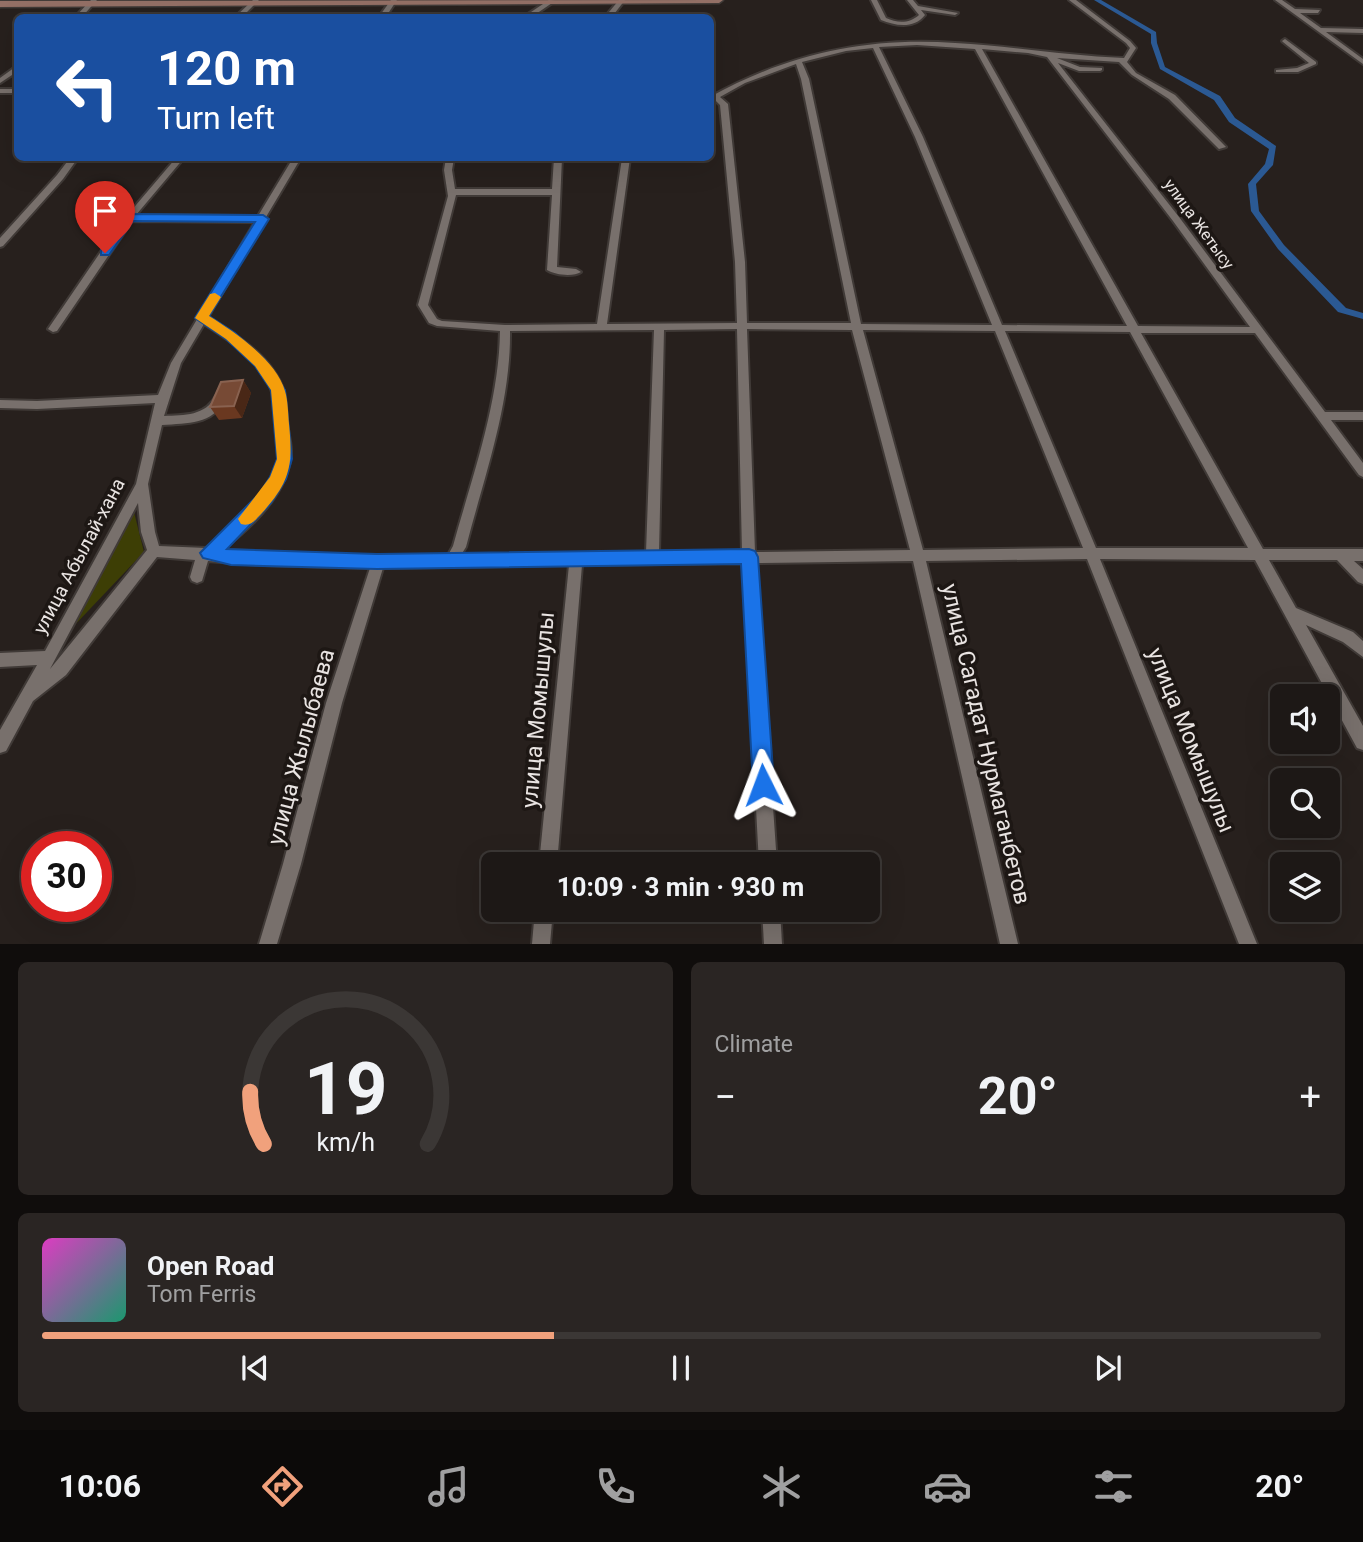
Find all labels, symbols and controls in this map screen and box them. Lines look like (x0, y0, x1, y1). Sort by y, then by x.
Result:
text: 120 m (157, 40, 296, 97)
icon: left (42, 42, 133, 133)
text: Turn left (157, 99, 275, 137)
street label: улица Жетысу (1160, 175, 1238, 273)
pin (75, 181, 135, 253)
icon: arrive (86, 192, 124, 230)
street label: улица Абылай-хана (28, 474, 130, 638)
street label: улица Сагадат Нурмаганбетов (936, 581, 1036, 907)
street label: улица Момышулы (516, 611, 560, 809)
street label: улица Момышулы (1142, 644, 1240, 836)
street label: улица Жылыбаева (262, 646, 340, 848)
map controls (1270, 684, 1340, 922)
button: sound (1270, 684, 1340, 754)
position arrow (726, 748, 800, 822)
button: search (1270, 768, 1340, 838)
speed limit sign: 30 (21, 831, 112, 922)
button: layers (1270, 852, 1340, 922)
text: 10:09 · 3 min · 930 m (557, 872, 804, 902)
text: Climate (715, 1031, 793, 1058)
text: 19 (303, 1047, 387, 1133)
text: 20° (978, 1066, 1058, 1127)
text: − (715, 1075, 736, 1119)
text: + (1299, 1075, 1321, 1119)
text: km/h (316, 1128, 375, 1157)
text: Open Road (147, 1251, 275, 1281)
text: Tom Ferris (147, 1281, 256, 1308)
icon: previous (236, 1349, 274, 1387)
icon: pause (662, 1349, 700, 1387)
icon: next (1089, 1349, 1127, 1387)
icon: directions (258, 1462, 307, 1511)
icon: music (424, 1462, 473, 1511)
icon: phone (591, 1462, 640, 1511)
icon: climate (757, 1462, 806, 1511)
icon: car (923, 1462, 972, 1511)
icon: filters (1089, 1462, 1138, 1511)
text: 10:06 (59, 1467, 141, 1505)
text: 20° (1255, 1467, 1304, 1505)

